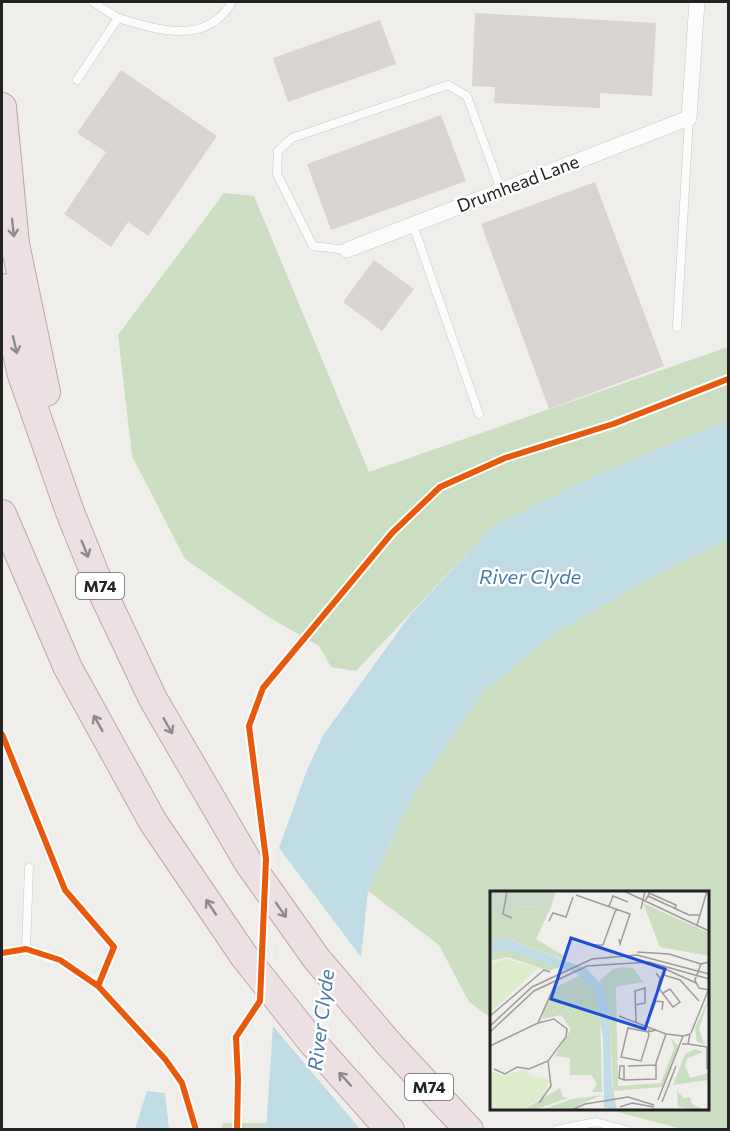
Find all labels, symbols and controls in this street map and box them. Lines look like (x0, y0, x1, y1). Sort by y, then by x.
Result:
street label: Drumhead Lane (454, 150, 582, 216)
one-way arrow (8, 218, 19, 237)
one-way arrow (10, 335, 21, 355)
one-way arrow (80, 540, 91, 558)
water label: River Clyde (479, 564, 581, 588)
road number: M74 (76, 573, 124, 599)
one-way arrow (92, 715, 104, 732)
one-way arrow (163, 717, 175, 734)
inset map (490, 891, 709, 1110)
one-way arrow (205, 899, 217, 916)
one-way arrow (275, 901, 287, 917)
water label: River Clyde (302, 967, 338, 1072)
one-way arrow (338, 1072, 352, 1087)
road number: M74 (405, 1074, 453, 1100)

